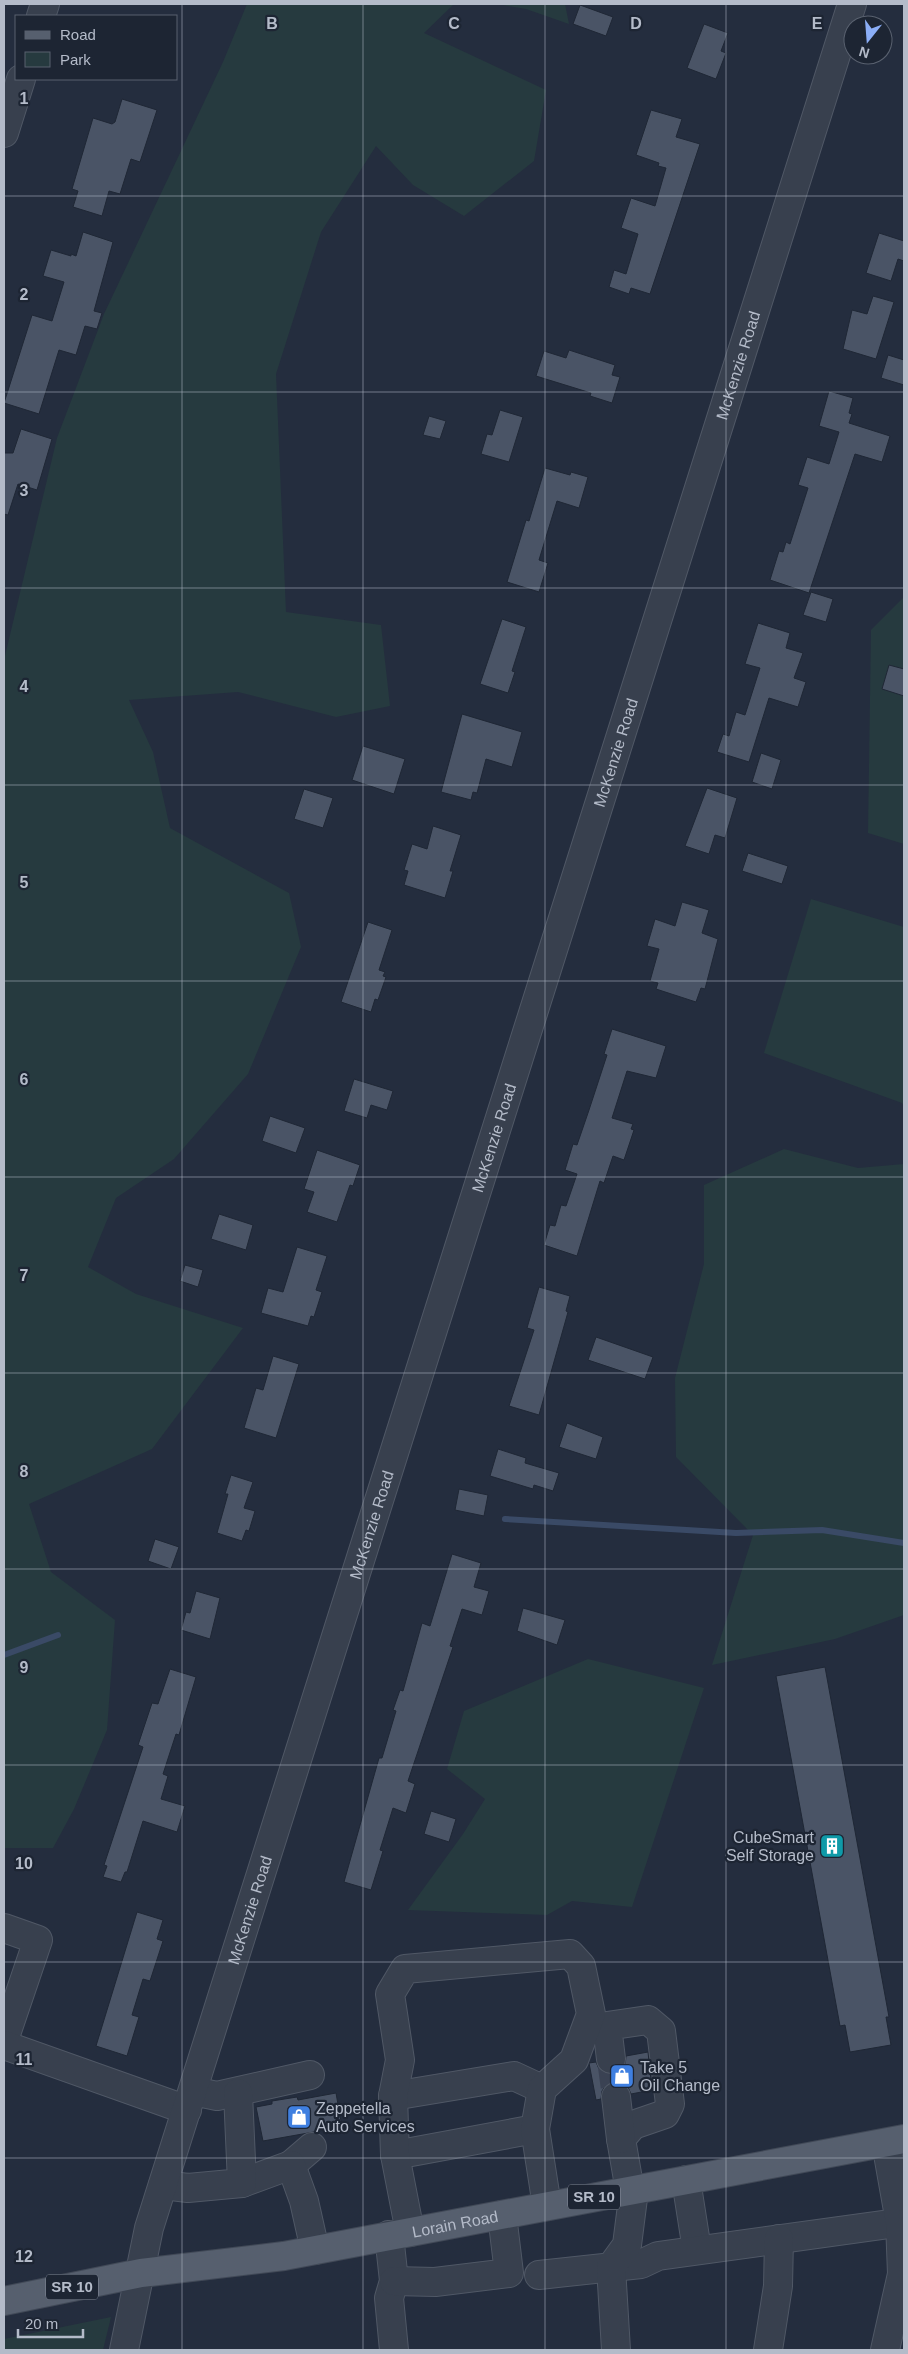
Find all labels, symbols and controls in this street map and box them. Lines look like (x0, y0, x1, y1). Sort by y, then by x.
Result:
legend (15, 15, 178, 80)
text: B (266, 15, 278, 32)
text: C (448, 15, 460, 32)
text: D (630, 15, 642, 32)
text: E (812, 15, 823, 32)
north arrow (843, 15, 893, 65)
text: Road (60, 26, 96, 43)
text: N (857, 43, 871, 62)
text: Park (60, 51, 91, 68)
text: 1 (20, 90, 29, 107)
text: 2 (20, 286, 29, 303)
street label: McKenzie Road (713, 309, 763, 422)
text: 3 (20, 482, 29, 499)
text: 4 (20, 678, 29, 695)
street label: McKenzie Road (591, 696, 641, 809)
text: 5 (20, 874, 29, 891)
text: 6 (20, 1071, 29, 1088)
street label: McKenzie Road (469, 1081, 519, 1194)
text: 7 (20, 1267, 29, 1284)
text: 8 (20, 1463, 29, 1480)
street label: McKenzie Road (347, 1469, 397, 1581)
text: 9 (20, 1659, 29, 1676)
place label: CubeSmart Self Storage (726, 1829, 815, 1864)
building icon: CubeSmart Self Storage (819, 1833, 845, 1859)
street label: McKenzie Road (225, 1854, 275, 1967)
text: 10 (15, 1855, 33, 1872)
text: 11 (16, 2051, 33, 2068)
place label: Take 5 Oil Change (640, 2059, 720, 2094)
shop icon: Take 5 Oil Change (609, 2063, 635, 2089)
place label: Zeppetella Auto Services (316, 2100, 415, 2135)
shop icon: Zeppetella Auto Services (286, 2104, 312, 2130)
road number: SR 10 (568, 2184, 620, 2210)
street label: Lorain Road (411, 2208, 500, 2241)
text: 12 (15, 2248, 33, 2265)
road number: SR 10 (46, 2274, 98, 2300)
scale bar (18, 2306, 82, 2338)
text: 20 m (25, 2315, 58, 2332)

